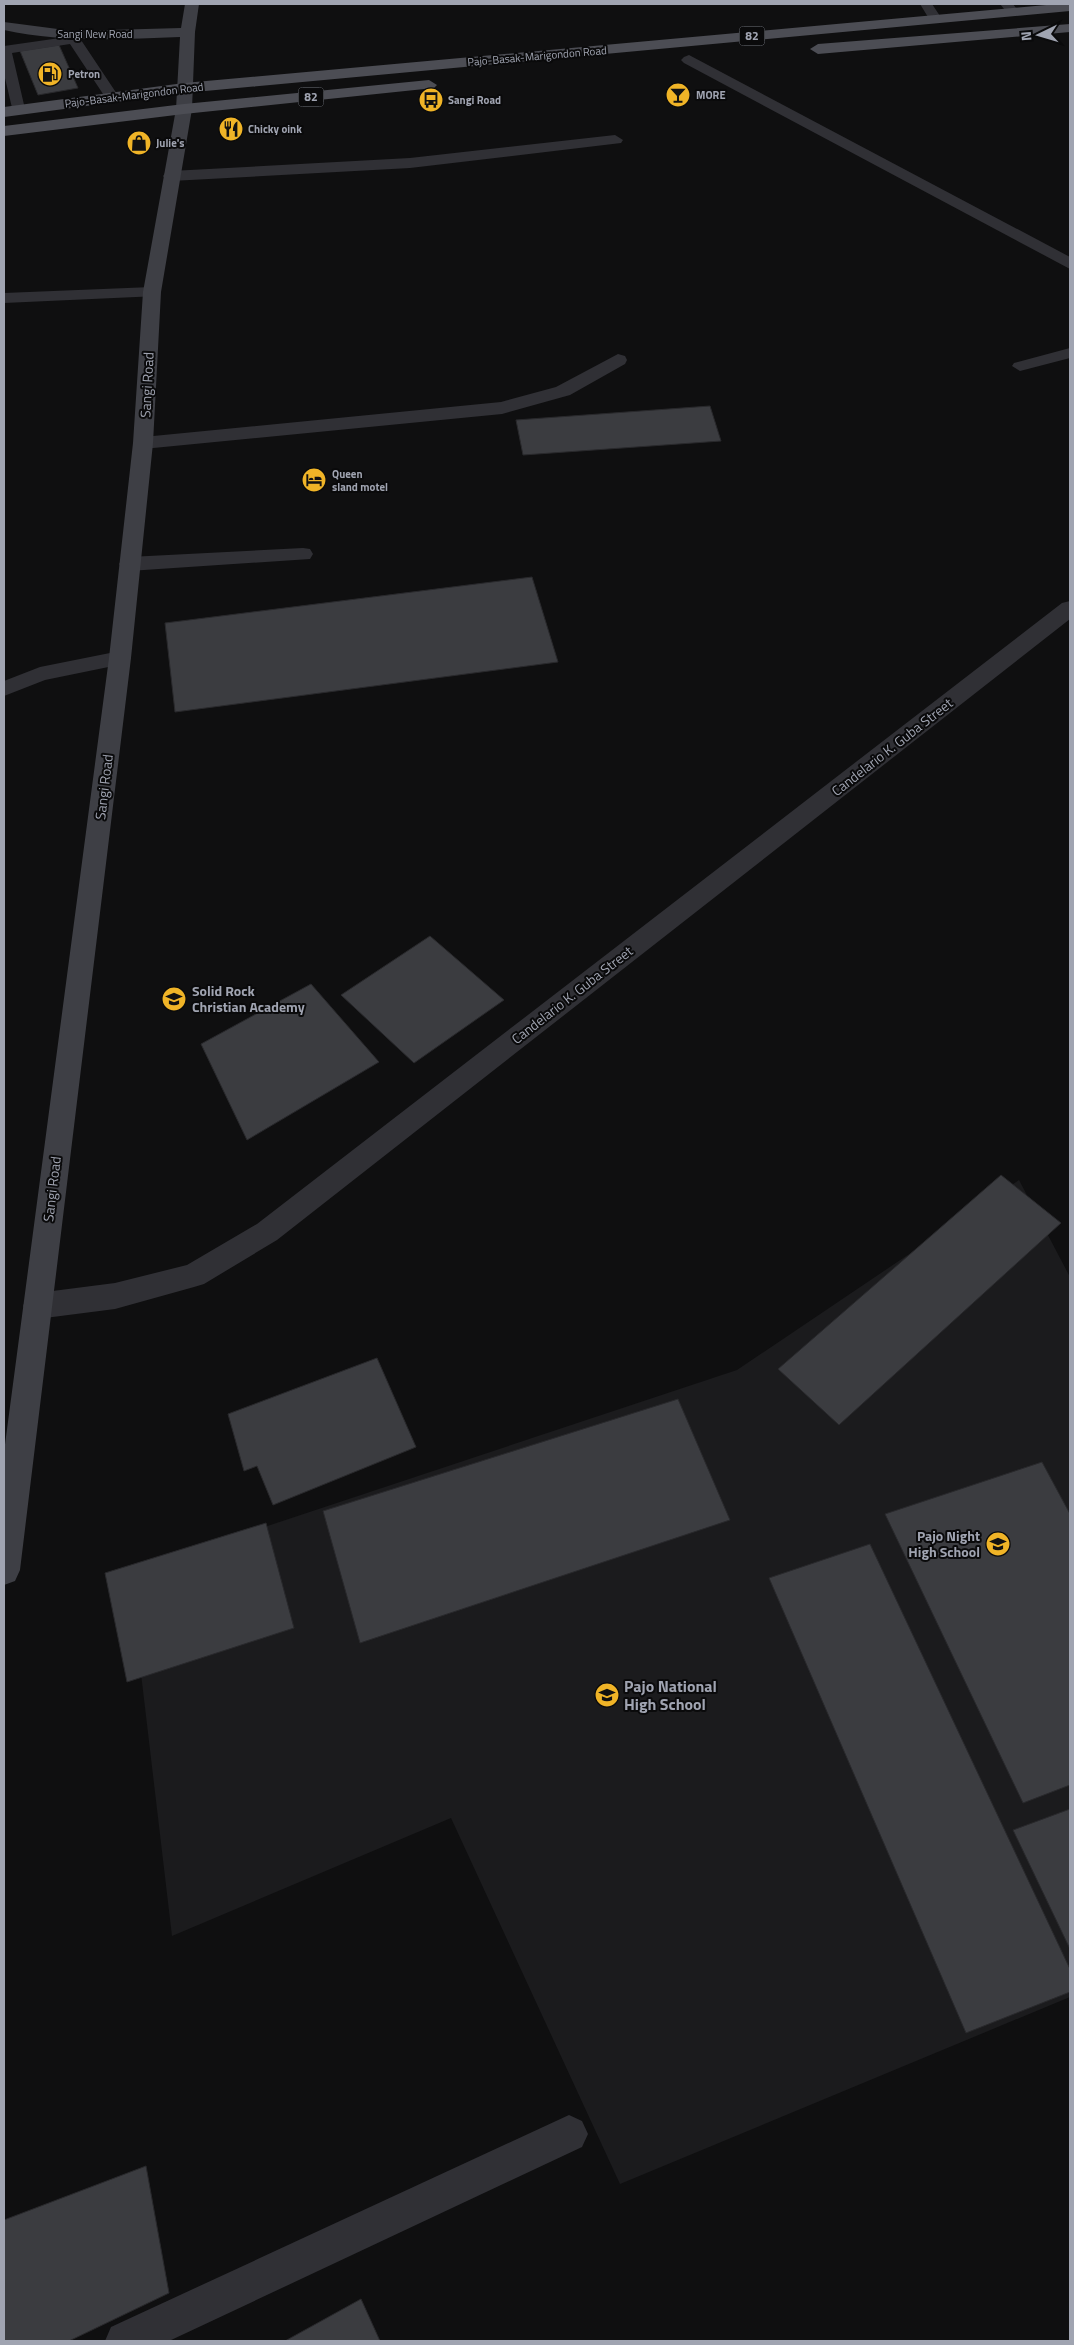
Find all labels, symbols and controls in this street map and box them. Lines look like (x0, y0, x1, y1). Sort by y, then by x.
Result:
north arrow (1014, 10, 1064, 60)
street label: Sangi New Road (57, 26, 133, 42)
road number: 82 (740, 27, 764, 46)
text: N (1015, 30, 1036, 42)
street label: Pajo-Basak-Marigondon Road (467, 42, 607, 70)
fuel station icon: Petron (37, 61, 63, 87)
place label: Petron (68, 66, 100, 82)
street label: Pajo-Basak-Marigondon Road (64, 79, 204, 111)
bar icon: MORE (665, 82, 691, 108)
bus stop icon: Sangi Road (418, 87, 444, 113)
place label: MORE (696, 87, 726, 103)
road number: 82 (298, 88, 324, 106)
place label: Sangi Road (448, 92, 501, 108)
restaurant icon: Chicky oink (218, 116, 244, 142)
place label: Chicky oink (248, 121, 302, 137)
shop icon: Julie's (126, 130, 152, 156)
place label: Julie's (156, 135, 185, 151)
street label: Sangi Road (134, 352, 159, 418)
place label: Queen sland motel (332, 466, 388, 495)
hotel icon: Queen sland motel (301, 467, 327, 493)
street label: Candelario K. Guba Street (827, 692, 957, 801)
street label: Sangi Road (89, 753, 118, 821)
street label: Candelario K. Guba Street (507, 940, 637, 1049)
place label: Solid Rock Christian Academy (192, 980, 305, 1017)
school or university icon: Solid Rock Christian Academy (161, 986, 187, 1012)
street label: Sangi Road (37, 1155, 66, 1223)
place label: Pajo Night High School (908, 1525, 980, 1562)
school or university icon: Pajo Night High School (985, 1531, 1011, 1557)
place label: Pajo National High School (624, 1674, 717, 1716)
school or university icon: Pajo National High School (594, 1682, 620, 1708)

